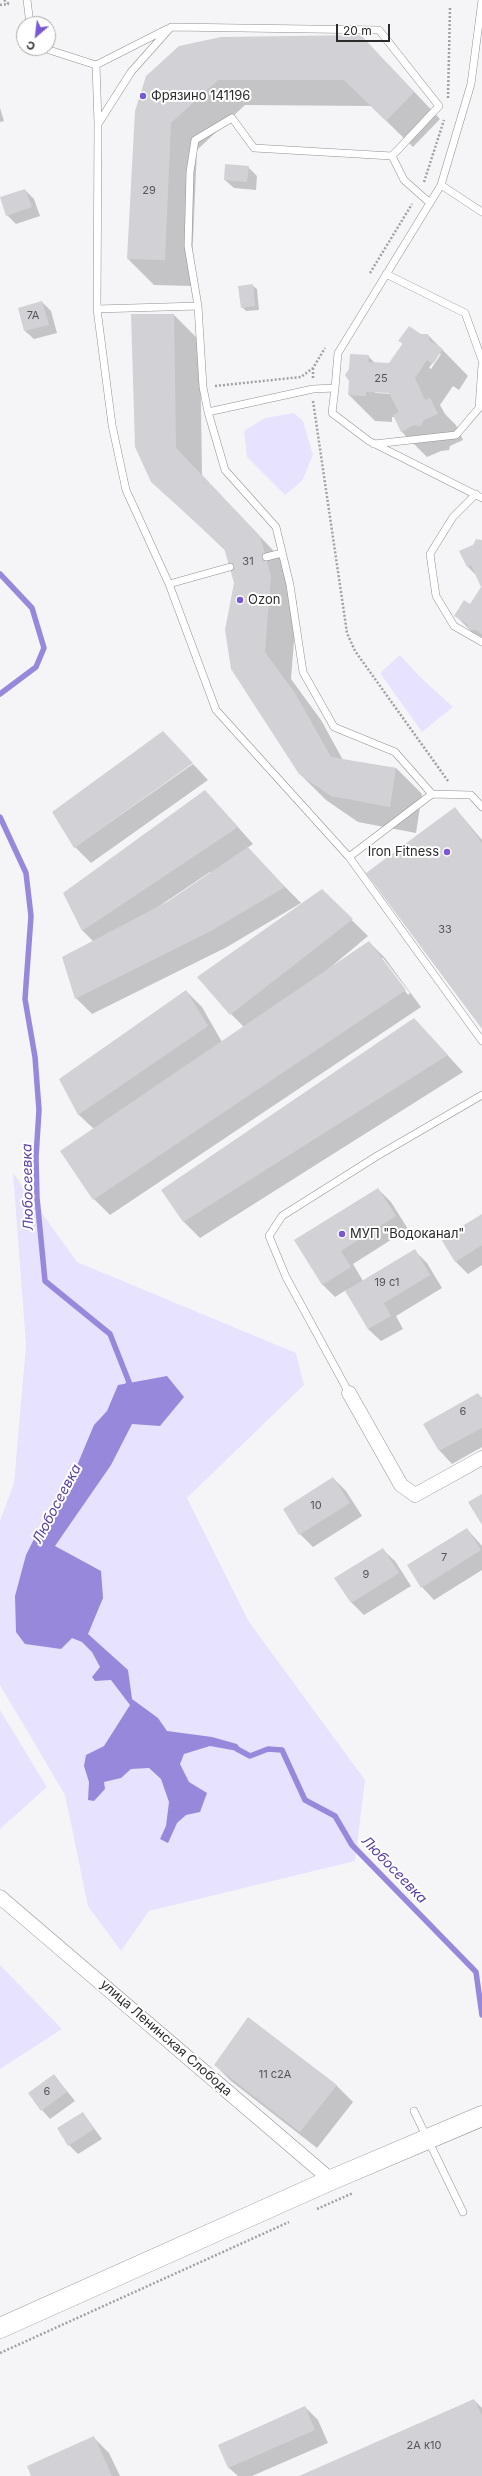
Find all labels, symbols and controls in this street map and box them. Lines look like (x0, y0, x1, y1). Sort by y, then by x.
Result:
north arrow (16, 16, 56, 56)
scale bar (338, 16, 392, 42)
text: 20 m (343, 23, 372, 38)
text: С (24, 38, 38, 54)
place label: Фрязино 141196 (151, 88, 250, 104)
marker: Фрязино 141196 (138, 91, 148, 101)
house number: 29 (142, 184, 156, 198)
house number: 7А (27, 309, 39, 323)
house number: 25 (374, 372, 388, 386)
house number: 31 (242, 555, 254, 569)
place label: Ozon (248, 592, 280, 608)
marker: Ozon (235, 595, 245, 605)
place label: Iron Fitness (368, 844, 439, 860)
marker: Iron Fitness (442, 847, 452, 857)
house number: 33 (438, 923, 452, 937)
water label: Любосеевка (19, 1143, 37, 1231)
place label: МУП "Водоканал" (350, 1226, 464, 1242)
marker: МУП "Водоканал" (337, 1229, 347, 1239)
house number: 19 с1 (375, 1276, 399, 1290)
house number: 6 (460, 1405, 466, 1419)
water label: Любосеевка (29, 1462, 85, 1546)
house number: 10 (310, 1499, 322, 1513)
house number: 7 (441, 1551, 447, 1565)
house number: 9 (363, 1568, 369, 1582)
water label: Любосеевка (358, 1833, 430, 1907)
street label: улица Ленинская Слобода (97, 1977, 235, 2099)
house number: 11 с2А (259, 2068, 291, 2082)
house number: 6 (44, 2085, 50, 2099)
house number: 2А к10 (407, 2439, 441, 2453)

